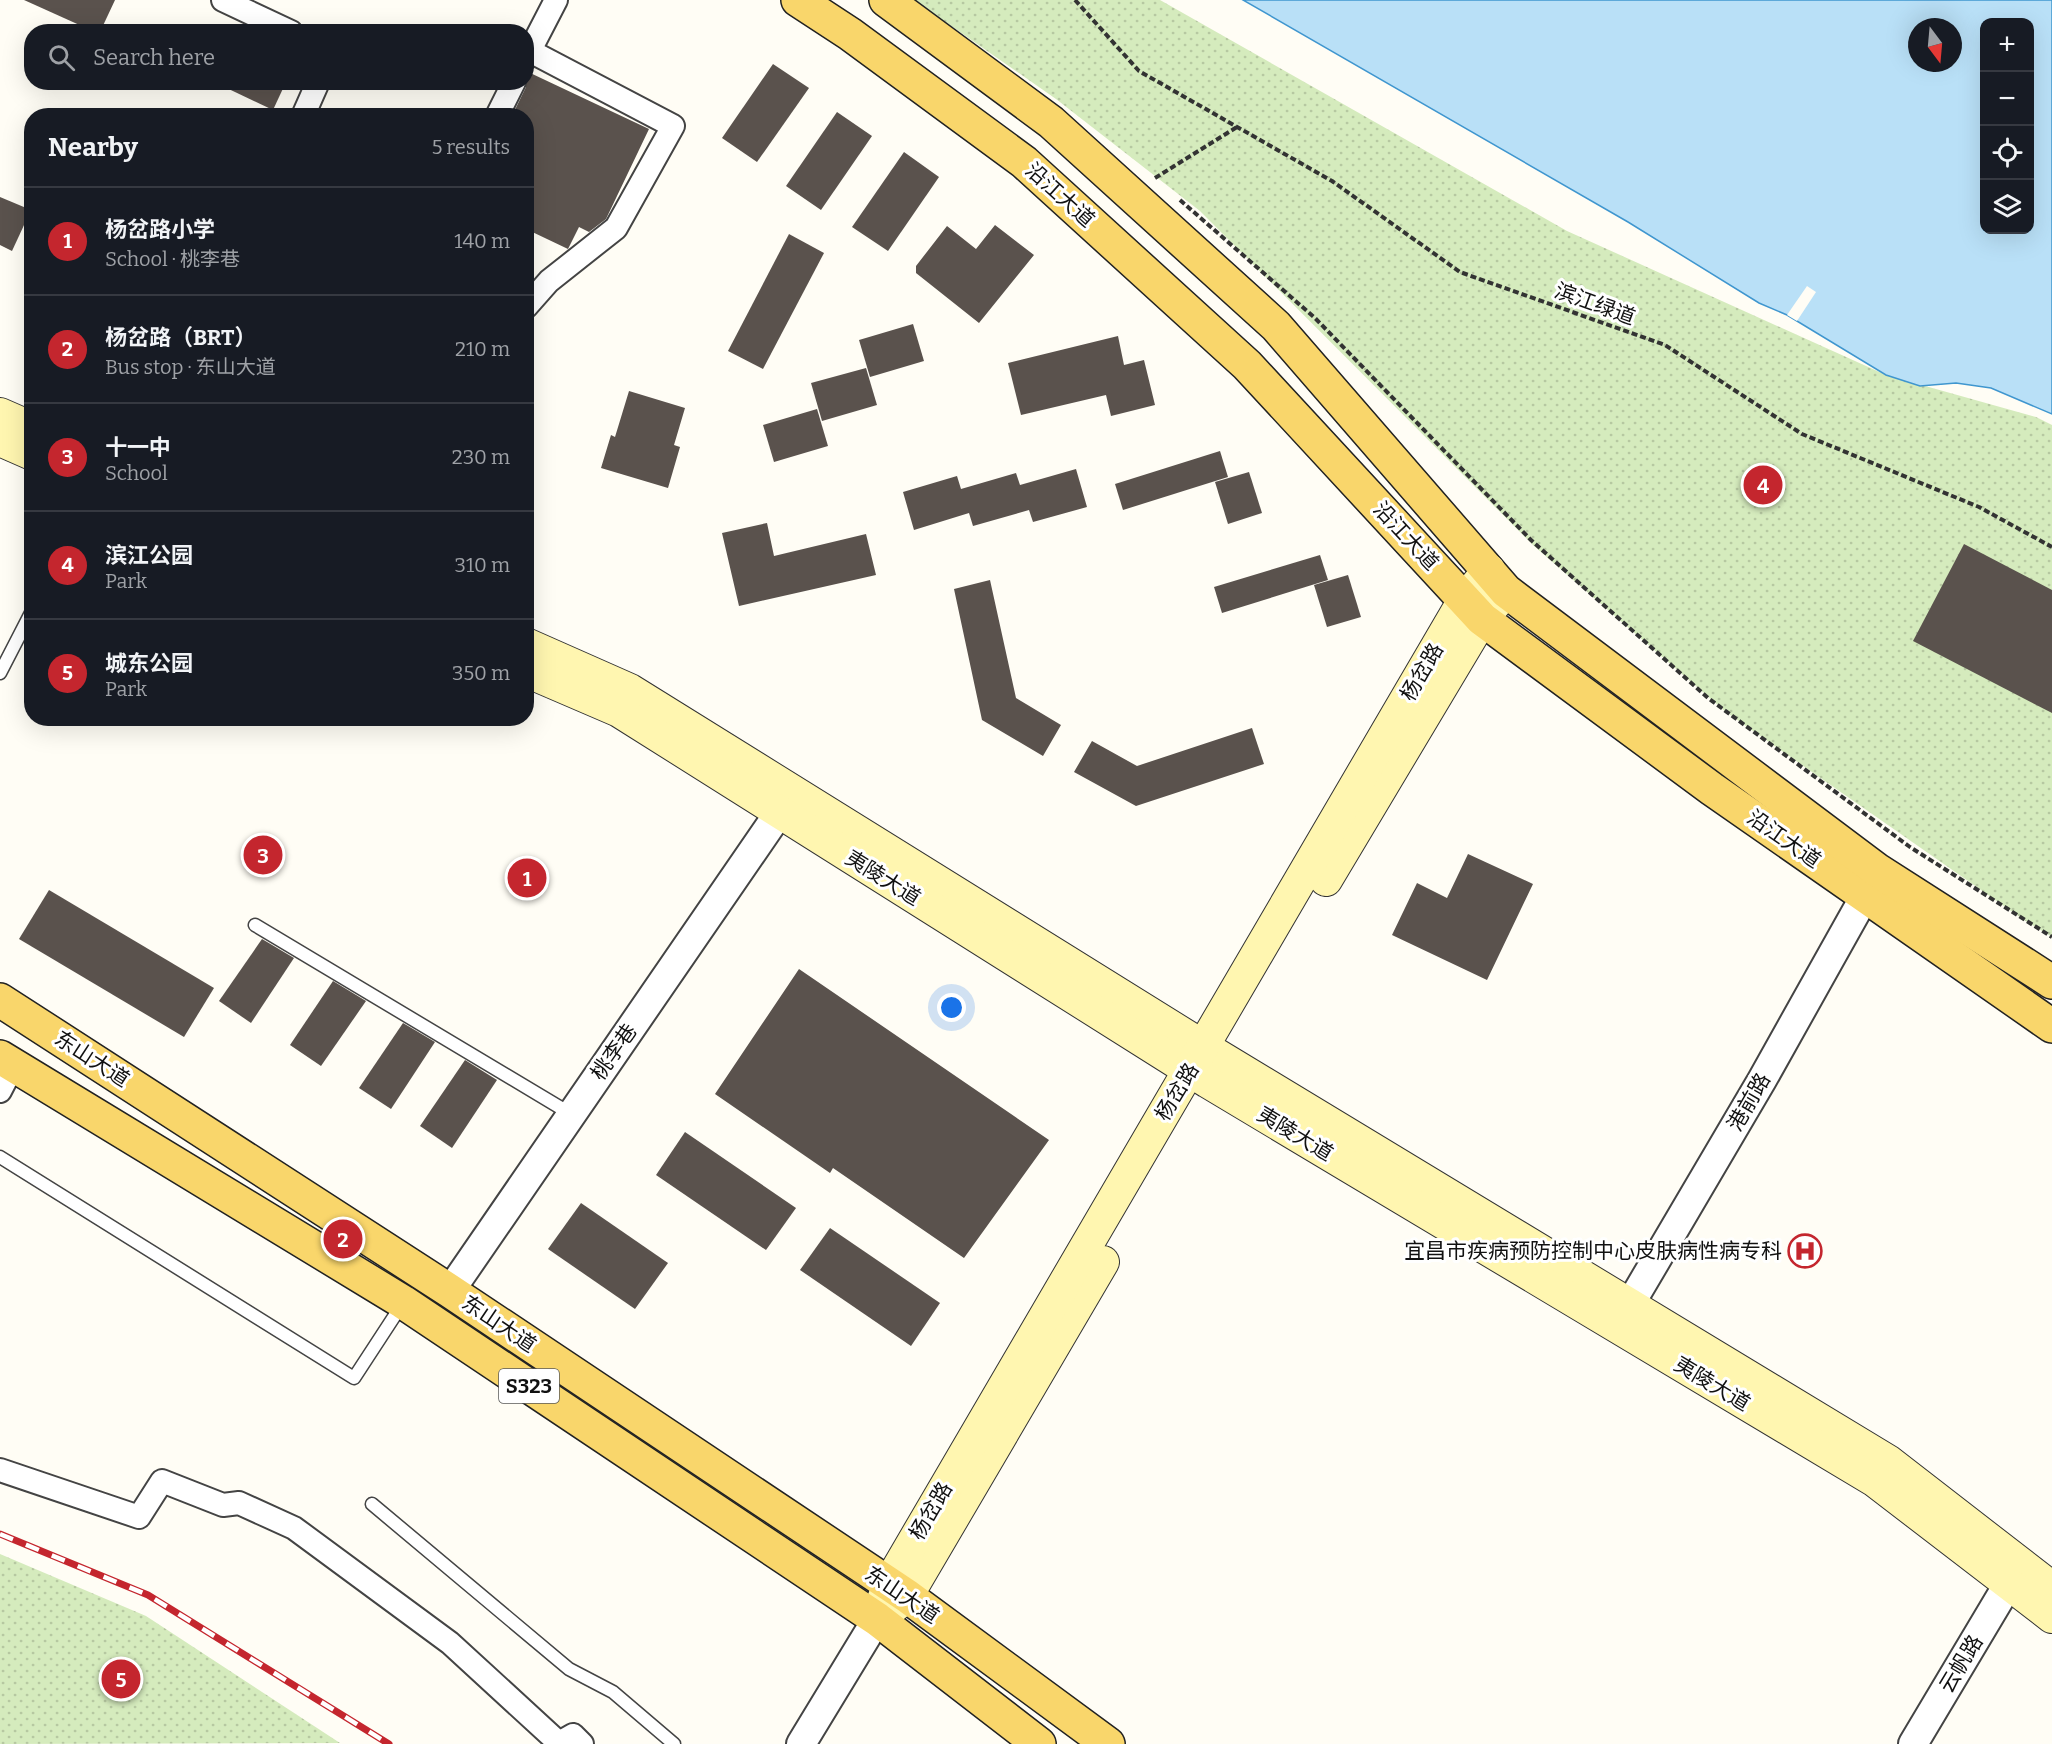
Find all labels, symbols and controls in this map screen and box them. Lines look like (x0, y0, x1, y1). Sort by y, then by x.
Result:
north arrow (1908, 18, 1962, 72)
map controls (1980, 18, 2034, 234)
button: + (1980, 18, 2034, 72)
search box (24, 24, 534, 90)
icon: search (45, 41, 78, 74)
text: Search here (93, 44, 215, 71)
button: − (1980, 72, 2034, 126)
button: locate (1980, 126, 2034, 180)
text: Nearby (48, 132, 138, 163)
text: 5 results (432, 135, 510, 159)
street label: 沿江大道 (1020, 157, 1100, 233)
button: layers (1980, 180, 2034, 234)
text: 杨岔路小学 (105, 216, 215, 243)
text: 1 (63, 229, 72, 253)
text: 140 m (454, 229, 510, 253)
text: School · 桃李巷 (105, 247, 240, 271)
street label: 滨江绿道 (1551, 277, 1639, 331)
text: 杨岔路（BRT） (105, 324, 256, 351)
text: 2 (62, 337, 73, 361)
text: 210 m (455, 337, 510, 361)
text: Bus stop · 东山大道 (105, 355, 276, 379)
text: 十一中 (105, 434, 171, 461)
text: 3 (62, 445, 73, 469)
text: 230 m (452, 445, 510, 469)
text: School (105, 461, 168, 485)
pin: 4 (1744, 462, 1782, 508)
street label: 沿江大道 (1368, 496, 1444, 576)
text: 滨江公园 (105, 542, 193, 569)
text: 4 (61, 553, 74, 577)
text: 310 m (455, 553, 510, 577)
text: Park (105, 569, 147, 593)
street label: 杨岔路 (1395, 638, 1449, 706)
text: 城东公园 (105, 650, 193, 677)
text: 5 (62, 661, 73, 685)
text: 350 m (452, 661, 510, 685)
text: Park (105, 677, 147, 701)
street label: 沿江大道 (1742, 804, 1826, 874)
pin: 3 (244, 832, 282, 878)
street label: 夷陵大道 (840, 845, 926, 911)
pin: 1 (508, 856, 546, 900)
your location (937, 993, 966, 1022)
street label: 桃李巷 (585, 1019, 643, 1085)
street label: 东山大道 (50, 1025, 134, 1093)
street label: 杨岔路 (1150, 1058, 1204, 1126)
street label: 港前路 (1722, 1068, 1776, 1136)
street label: 夷陵大道 (1252, 1101, 1338, 1167)
pin: 2 (324, 1216, 362, 1262)
hospital icon: 宜昌市疾病预防控制中心皮肤病性病专科 (1787, 1233, 1823, 1269)
place label: 宜昌市疾病预防控制中心皮肤病性病专科 (1404, 1238, 1782, 1264)
street label: 东山大道 (457, 1290, 541, 1358)
street label: 夷陵大道 (1669, 1351, 1755, 1417)
road number: S323 (499, 1369, 559, 1403)
street label: 杨岔路 (904, 1477, 958, 1545)
street label: 东山大道 (860, 1561, 944, 1629)
street label: 云帆路 (1934, 1630, 1988, 1698)
pin: 5 (102, 1656, 140, 1702)

